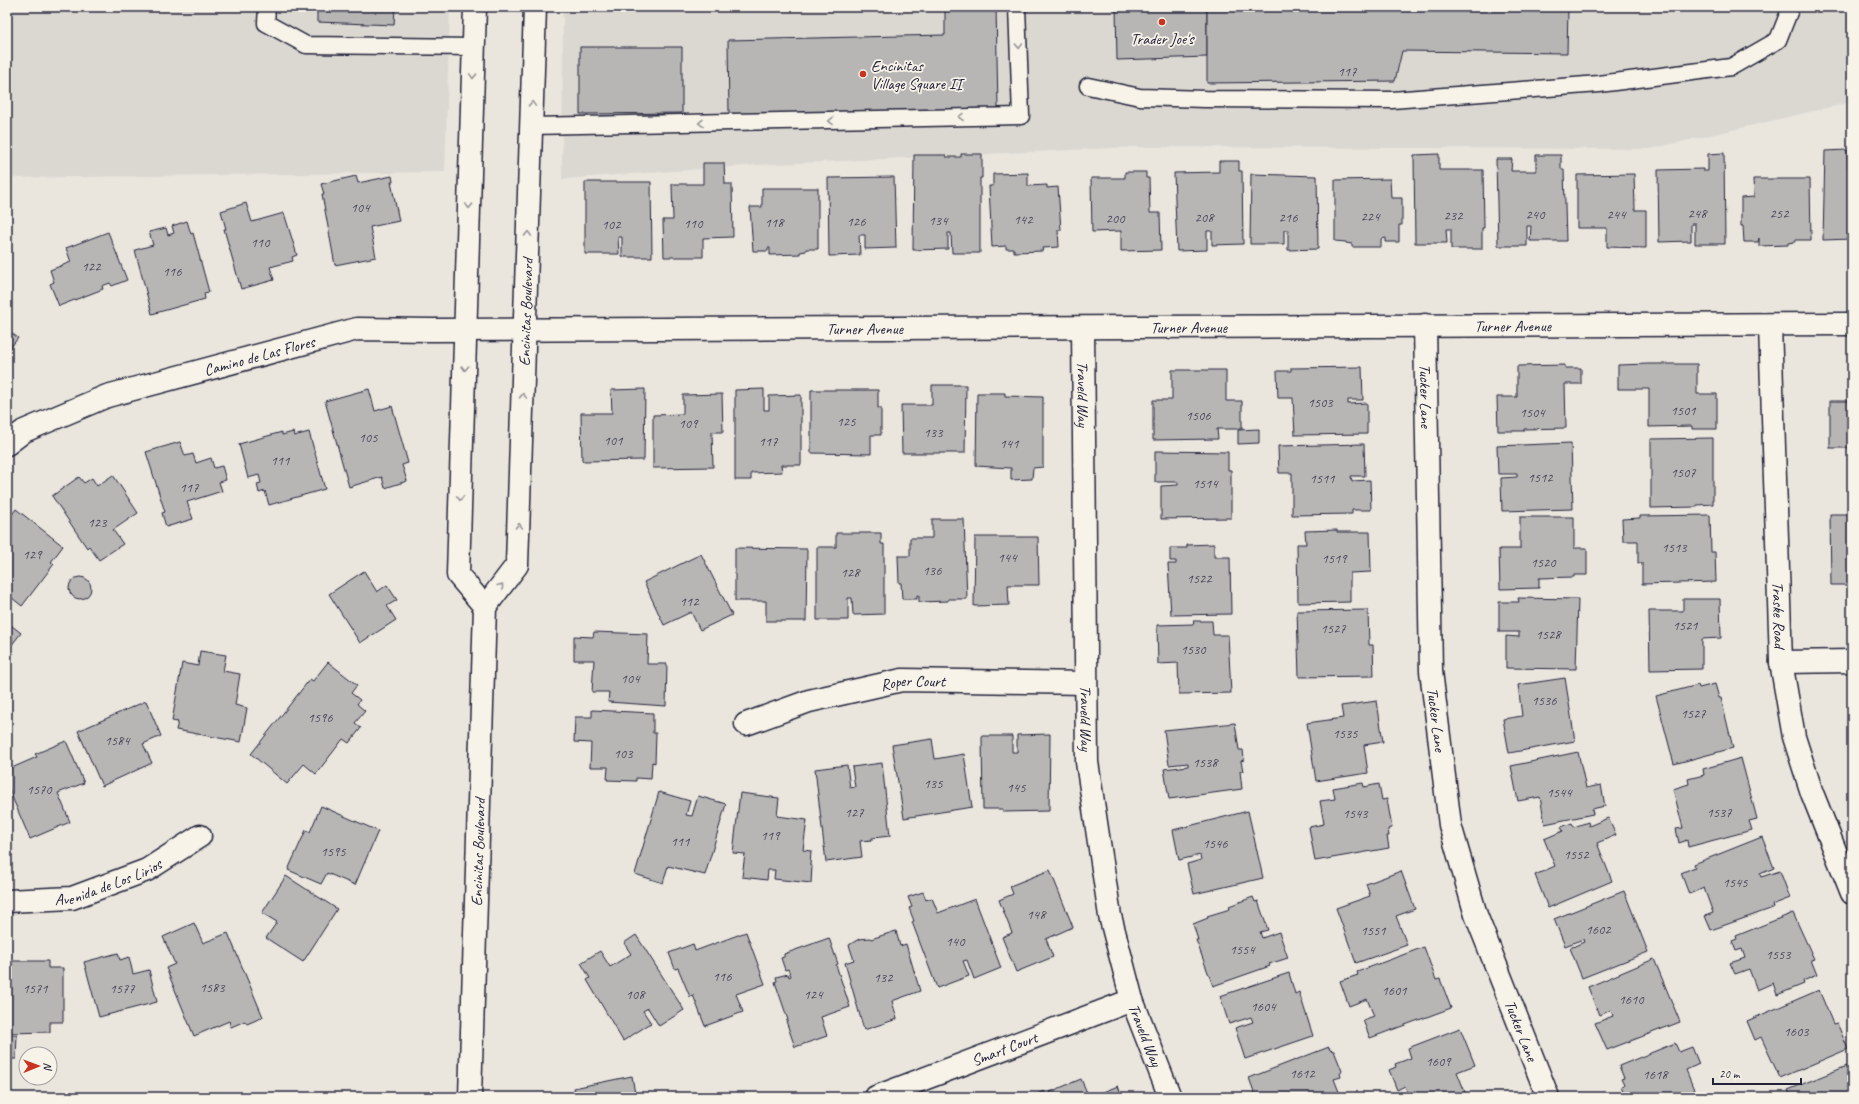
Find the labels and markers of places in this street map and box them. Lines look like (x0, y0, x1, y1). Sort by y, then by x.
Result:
marker: Trader Joe's (1157, 17, 1167, 27)
place label: Trader Joe's (1131, 29, 1195, 49)
place label: Encinitas Village Square II (871, 56, 966, 94)
marker: Encinitas Village Square II (858, 69, 868, 79)

